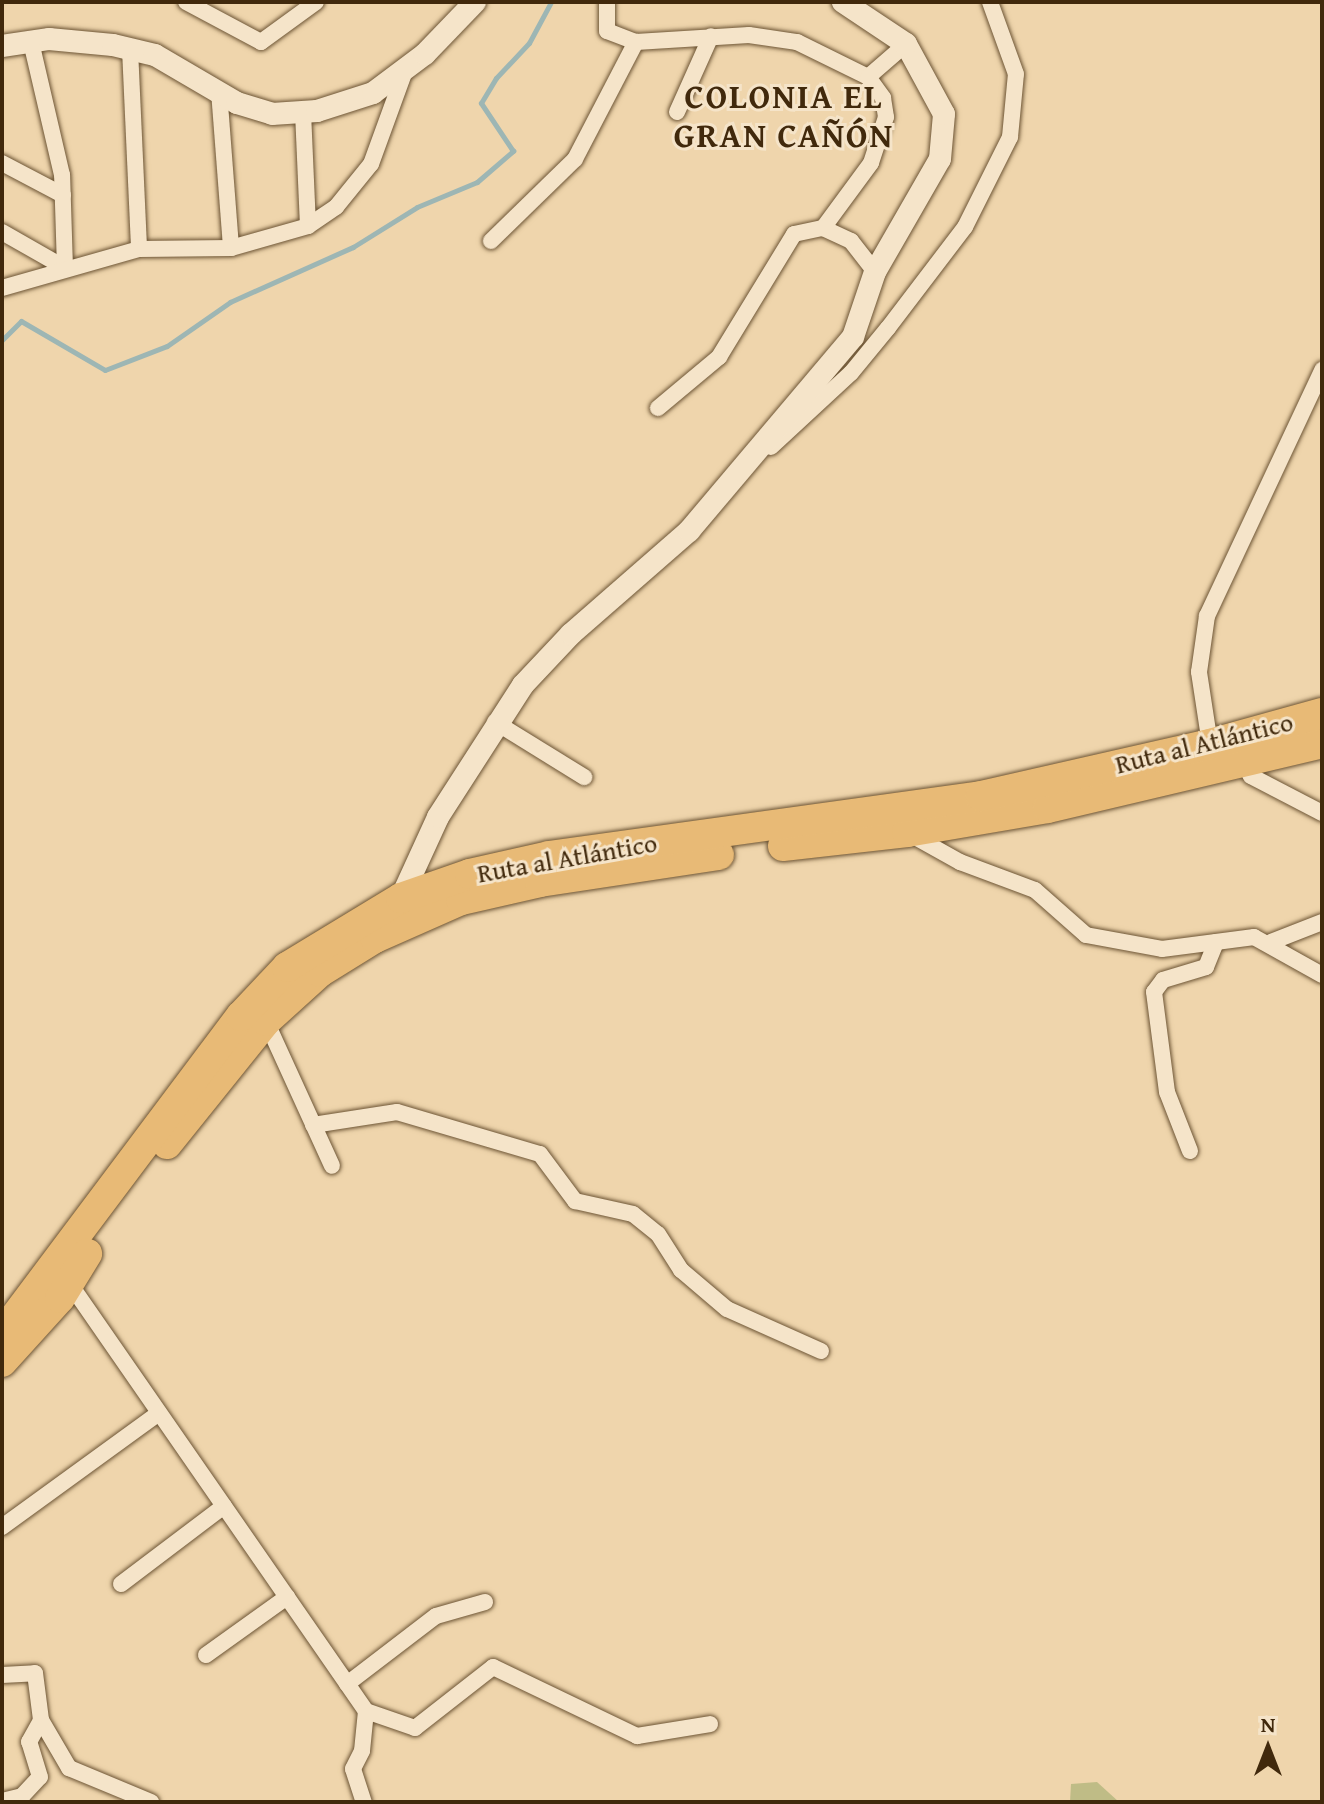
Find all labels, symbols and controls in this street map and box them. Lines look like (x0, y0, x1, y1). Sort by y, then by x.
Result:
district label: COLONIA EL GRAN CAÑÓN (674, 75, 894, 154)
street label: Ruta al Atlántico (1112, 706, 1296, 780)
street label: Ruta al Atlántico (475, 827, 659, 889)
north arrow (1228, 1708, 1308, 1788)
text: N (1261, 1708, 1275, 1740)

